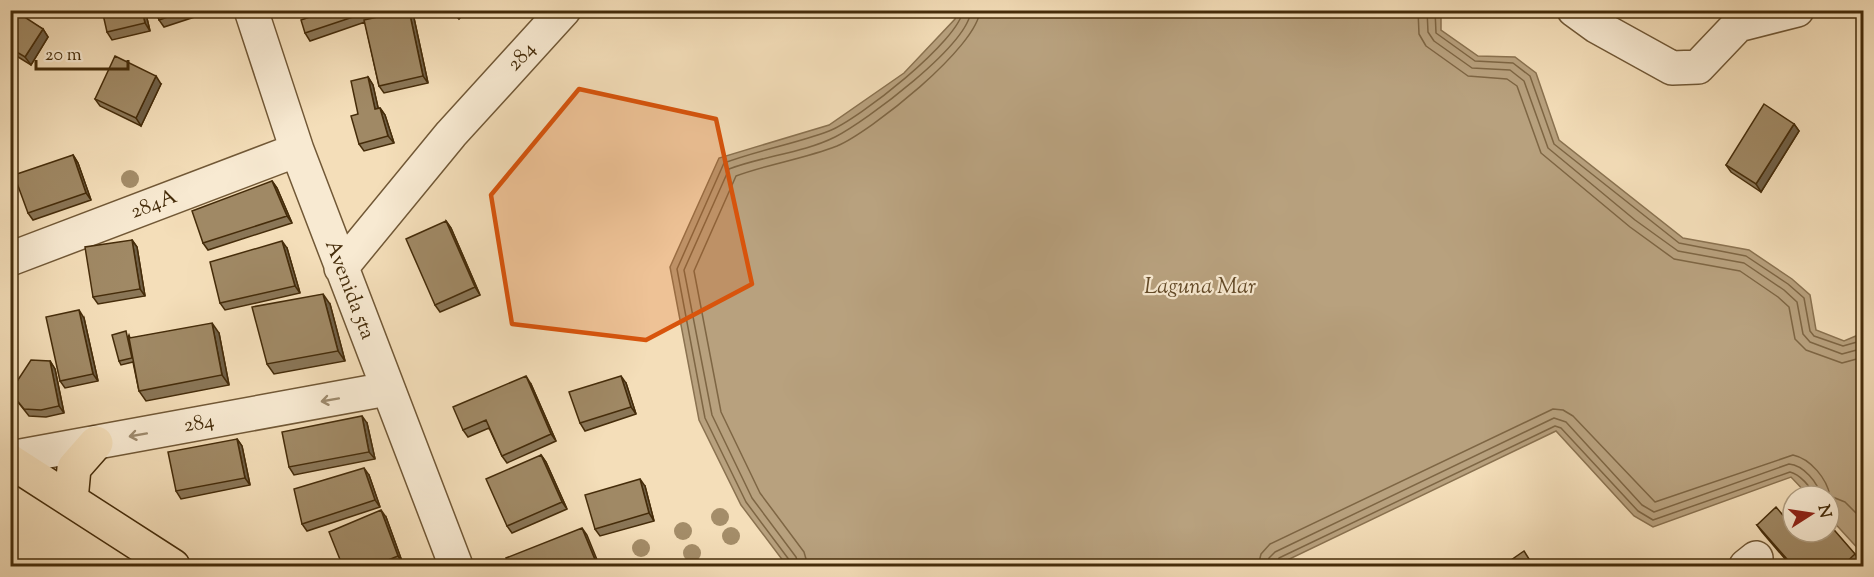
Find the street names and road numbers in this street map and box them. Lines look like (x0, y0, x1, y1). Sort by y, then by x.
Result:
street label: 284 (501, 36, 543, 78)
street label: 284A (126, 182, 182, 228)
street label: Avenida 5ta (316, 236, 382, 344)
street label: 284 (181, 407, 217, 441)

